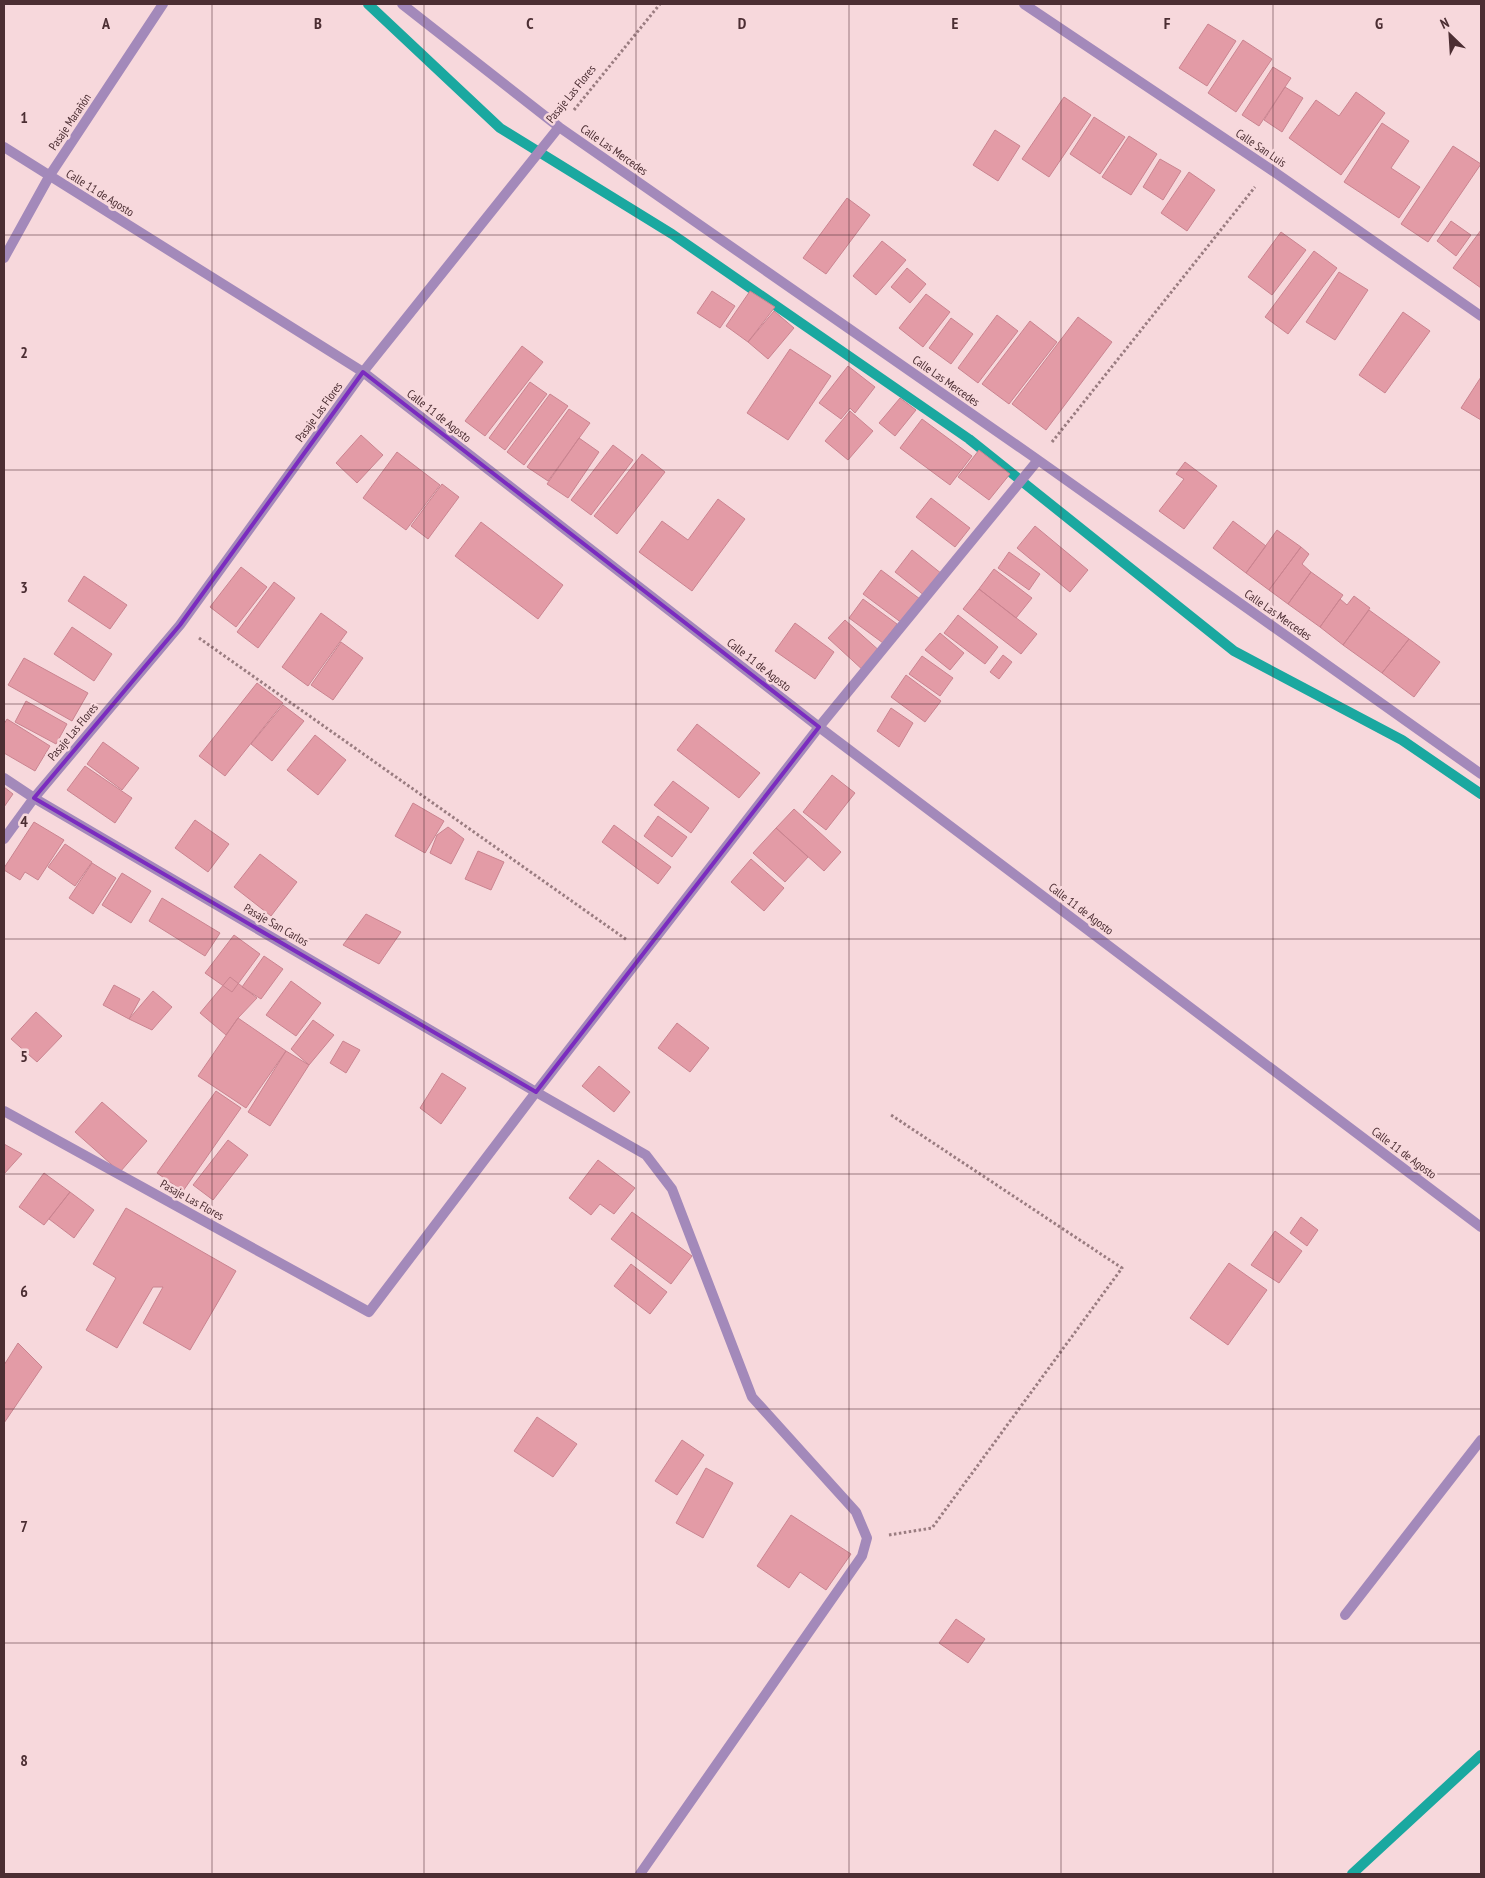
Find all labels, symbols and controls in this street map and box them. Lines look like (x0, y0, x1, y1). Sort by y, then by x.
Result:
north arrow (1425, 10, 1475, 60)
text: A (101, 13, 111, 33)
text: B (314, 13, 322, 33)
text: C (526, 13, 534, 33)
text: D (738, 13, 747, 33)
text: E (952, 13, 959, 33)
text: F (1164, 13, 1171, 33)
text: G (1375, 13, 1383, 33)
text: N (1437, 13, 1452, 33)
street label: Pasaje Las Flores (543, 62, 599, 126)
street label: Pasaje Marañón (45, 91, 94, 153)
text: 1 (20, 107, 28, 127)
street label: Calle Las Mercedes (578, 121, 651, 178)
street label: Calle San Luis (1233, 125, 1289, 170)
street label: Calle 11 de Agosto (64, 166, 137, 219)
text: 2 (20, 342, 28, 362)
street label: Calle Las Mercedes (910, 352, 983, 409)
street label: Pasaje Las Flores (292, 379, 345, 445)
street label: Calle 11 de Agosto (404, 386, 474, 445)
text: 3 (20, 577, 28, 597)
street label: Calle Las Mercedes (1242, 586, 1315, 643)
street label: Calle 11 de Agosto (724, 635, 794, 694)
street label: Pasaje Las Flores (44, 700, 101, 763)
text: 4 (20, 811, 28, 831)
street label: Calle 11 de Agosto (1046, 879, 1117, 938)
street label: Pasaje San Carlos (241, 900, 311, 949)
text: 5 (20, 1046, 28, 1066)
street label: Calle 11 de Agosto (1369, 1123, 1440, 1182)
street label: Pasaje Las Flores (158, 1176, 227, 1223)
text: 6 (20, 1281, 28, 1301)
text: 7 (20, 1516, 28, 1536)
text: 8 (20, 1750, 28, 1770)

